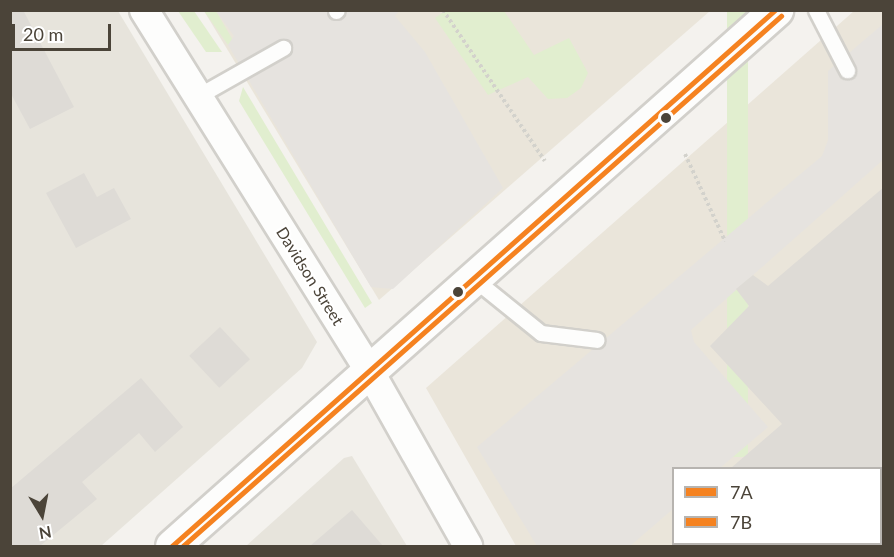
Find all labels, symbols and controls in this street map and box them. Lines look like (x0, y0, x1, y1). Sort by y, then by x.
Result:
scale bar (15, 12, 114, 50)
text: 20 m (23, 23, 63, 45)
unlabelled marker (660, 112, 672, 124)
street label: Davidson Street (272, 223, 348, 329)
unlabelled marker (452, 286, 464, 298)
legend (672, 467, 882, 545)
text: 7A (730, 481, 753, 503)
north arrow (12, 485, 72, 545)
text: 7B (730, 511, 752, 533)
text: N (38, 523, 53, 544)

